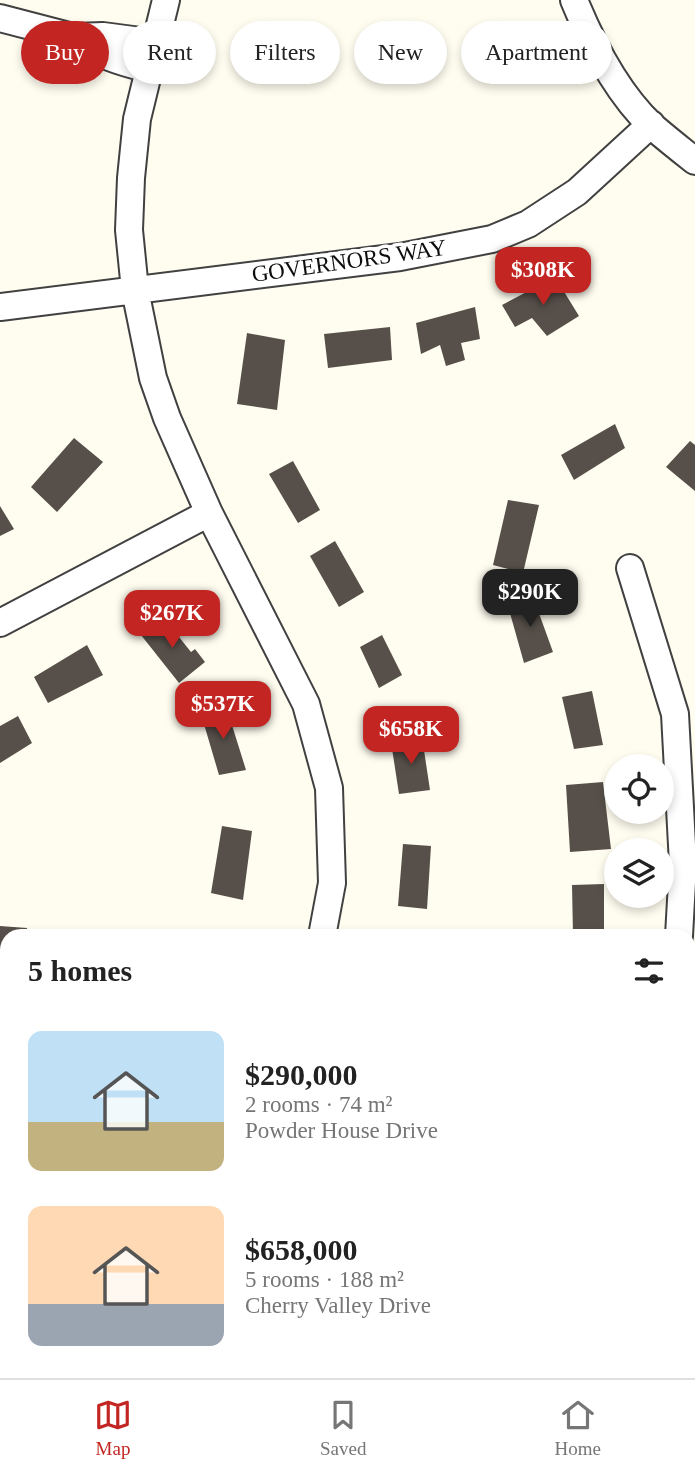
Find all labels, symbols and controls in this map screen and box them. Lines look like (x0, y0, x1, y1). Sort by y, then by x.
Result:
chip: Buy (21, 21, 109, 84)
chip: Rent (123, 21, 216, 84)
chip: Filters (230, 21, 340, 84)
chip: New (354, 21, 447, 84)
chip: Apartment (461, 21, 612, 84)
street label: GOVERNORS WAY (250, 235, 448, 287)
pin: $308K (494, 247, 592, 307)
text: $308K (511, 257, 575, 282)
pin: $290K (481, 570, 579, 629)
text: $290K (498, 579, 562, 604)
pin: $267K (123, 590, 221, 650)
text: $267K (140, 600, 204, 625)
pin: $537K (174, 682, 272, 741)
text: $537K (191, 691, 255, 716)
pin: $658K (362, 706, 460, 766)
text: $658K (379, 716, 443, 741)
map controls (604, 754, 674, 908)
button: locate (604, 754, 674, 824)
button: layers (604, 838, 674, 908)
icon: filters (630, 952, 668, 990)
text: 5 homes (28, 954, 132, 987)
text: $290,000 (245, 1058, 358, 1091)
icon: home (84, 1059, 168, 1143)
text: 2 rooms · 74 m² (245, 1092, 392, 1117)
text: Powder House Drive (245, 1118, 438, 1143)
text: $658,000 (245, 1233, 358, 1266)
icon: home (84, 1234, 168, 1318)
text: 5 rooms · 188 m² (245, 1267, 404, 1292)
text: Cherry Valley Drive (245, 1293, 431, 1318)
tab: Map (94, 1396, 132, 1460)
tab: Saved (320, 1396, 366, 1460)
tab: Home (555, 1396, 601, 1460)

